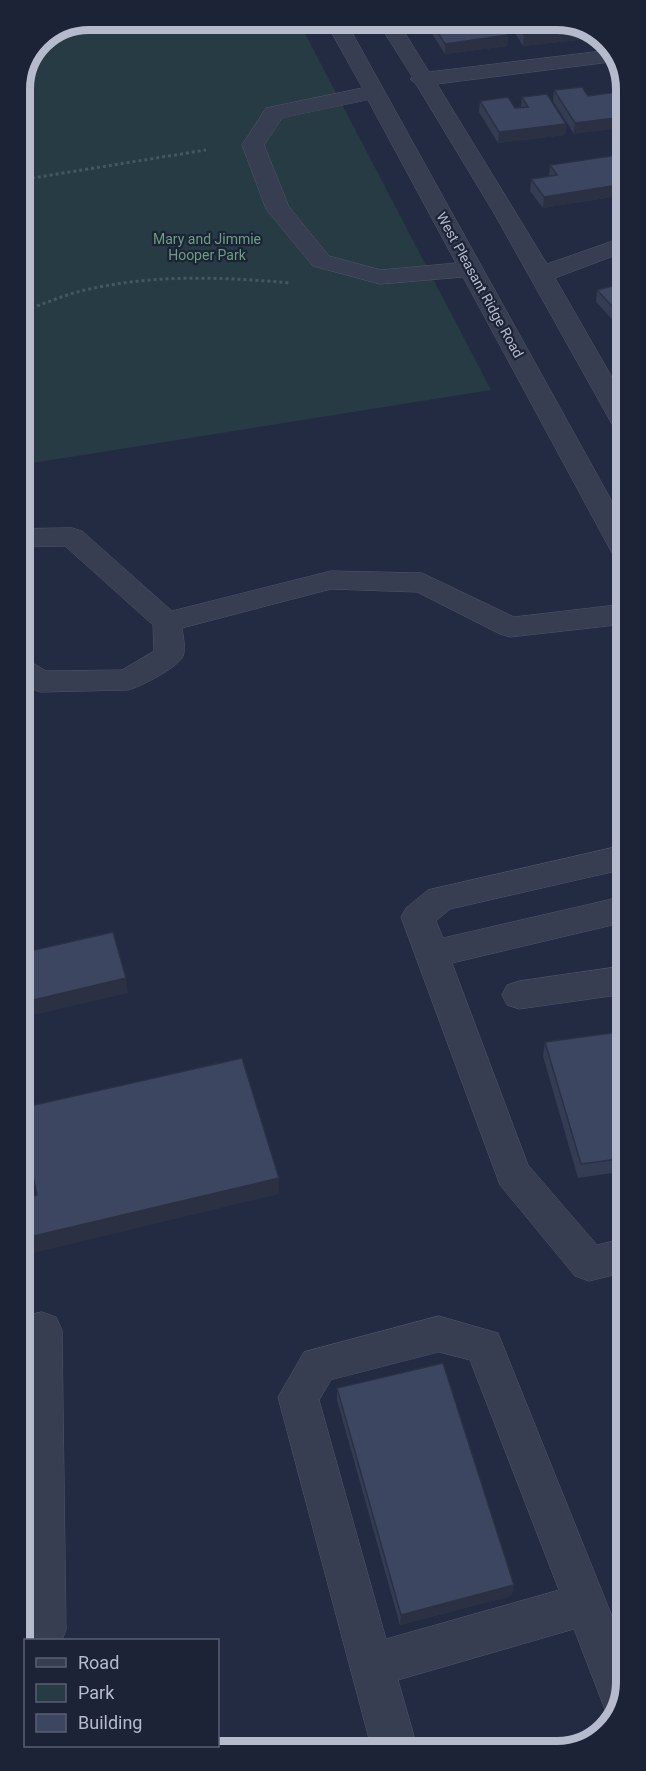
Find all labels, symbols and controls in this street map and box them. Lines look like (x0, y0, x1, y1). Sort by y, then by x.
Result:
street label: West Pleasant Ridge Road (433, 210, 527, 360)
park label: Mary and Jimmie Hooper Park (153, 231, 261, 263)
legend (24, 1639, 219, 1747)
text: Road (78, 1652, 119, 1673)
text: Park (78, 1682, 115, 1703)
text: Building (78, 1712, 142, 1733)

